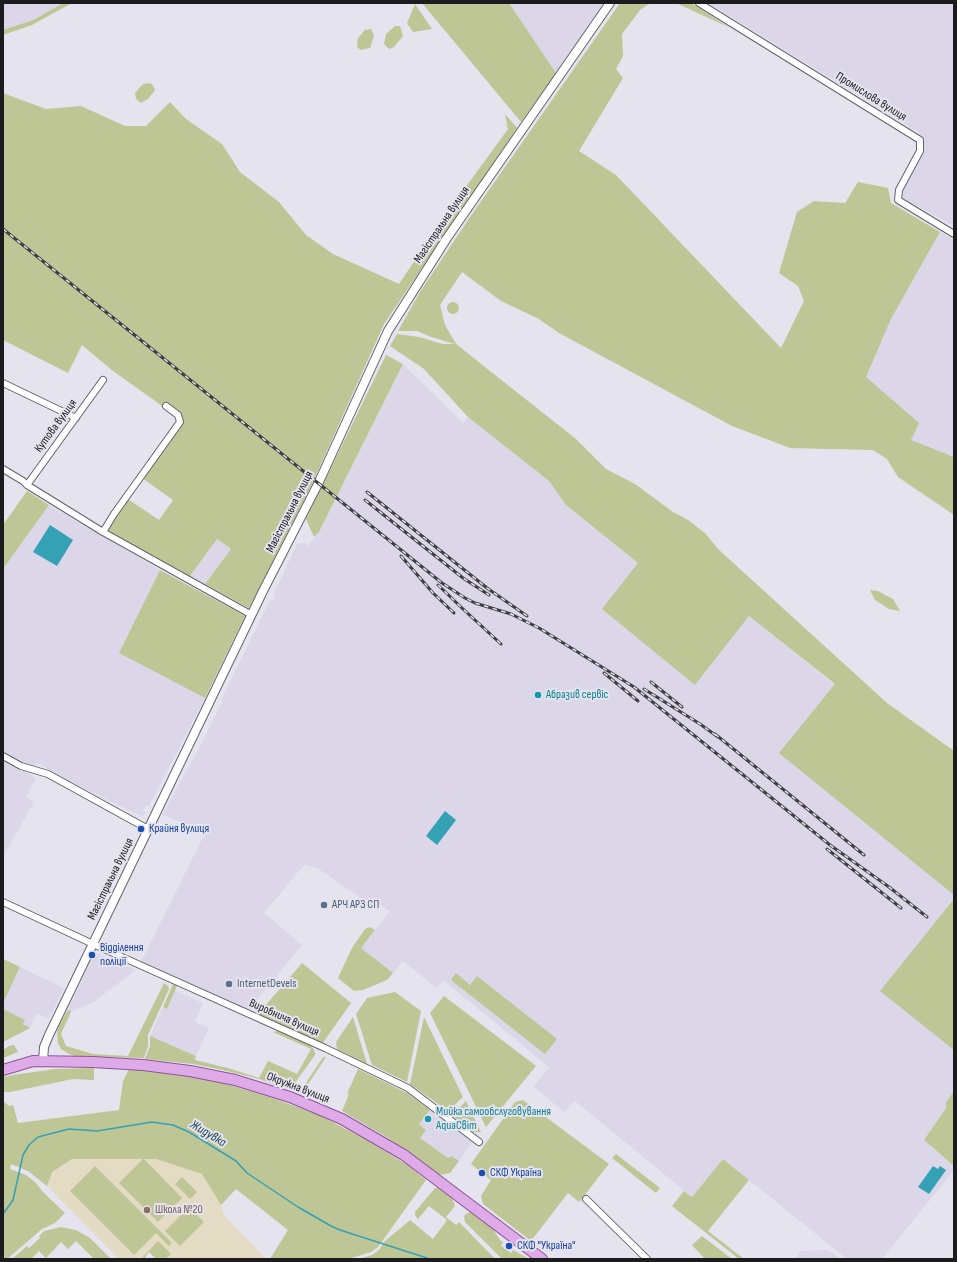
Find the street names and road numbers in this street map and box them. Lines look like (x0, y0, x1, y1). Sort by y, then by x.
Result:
street label: Промислова вулиця (833, 69, 909, 125)
street label: Магістральна вулиця (411, 184, 473, 266)
street label: Кутова вулиця (32, 396, 80, 456)
street label: Магістральна вулиця (263, 469, 317, 555)
street label: Магістральна вулиця (85, 836, 137, 922)
street label: Виробнича вулиця (247, 996, 321, 1040)
street label: Окружна вулиця (264, 1069, 332, 1107)

